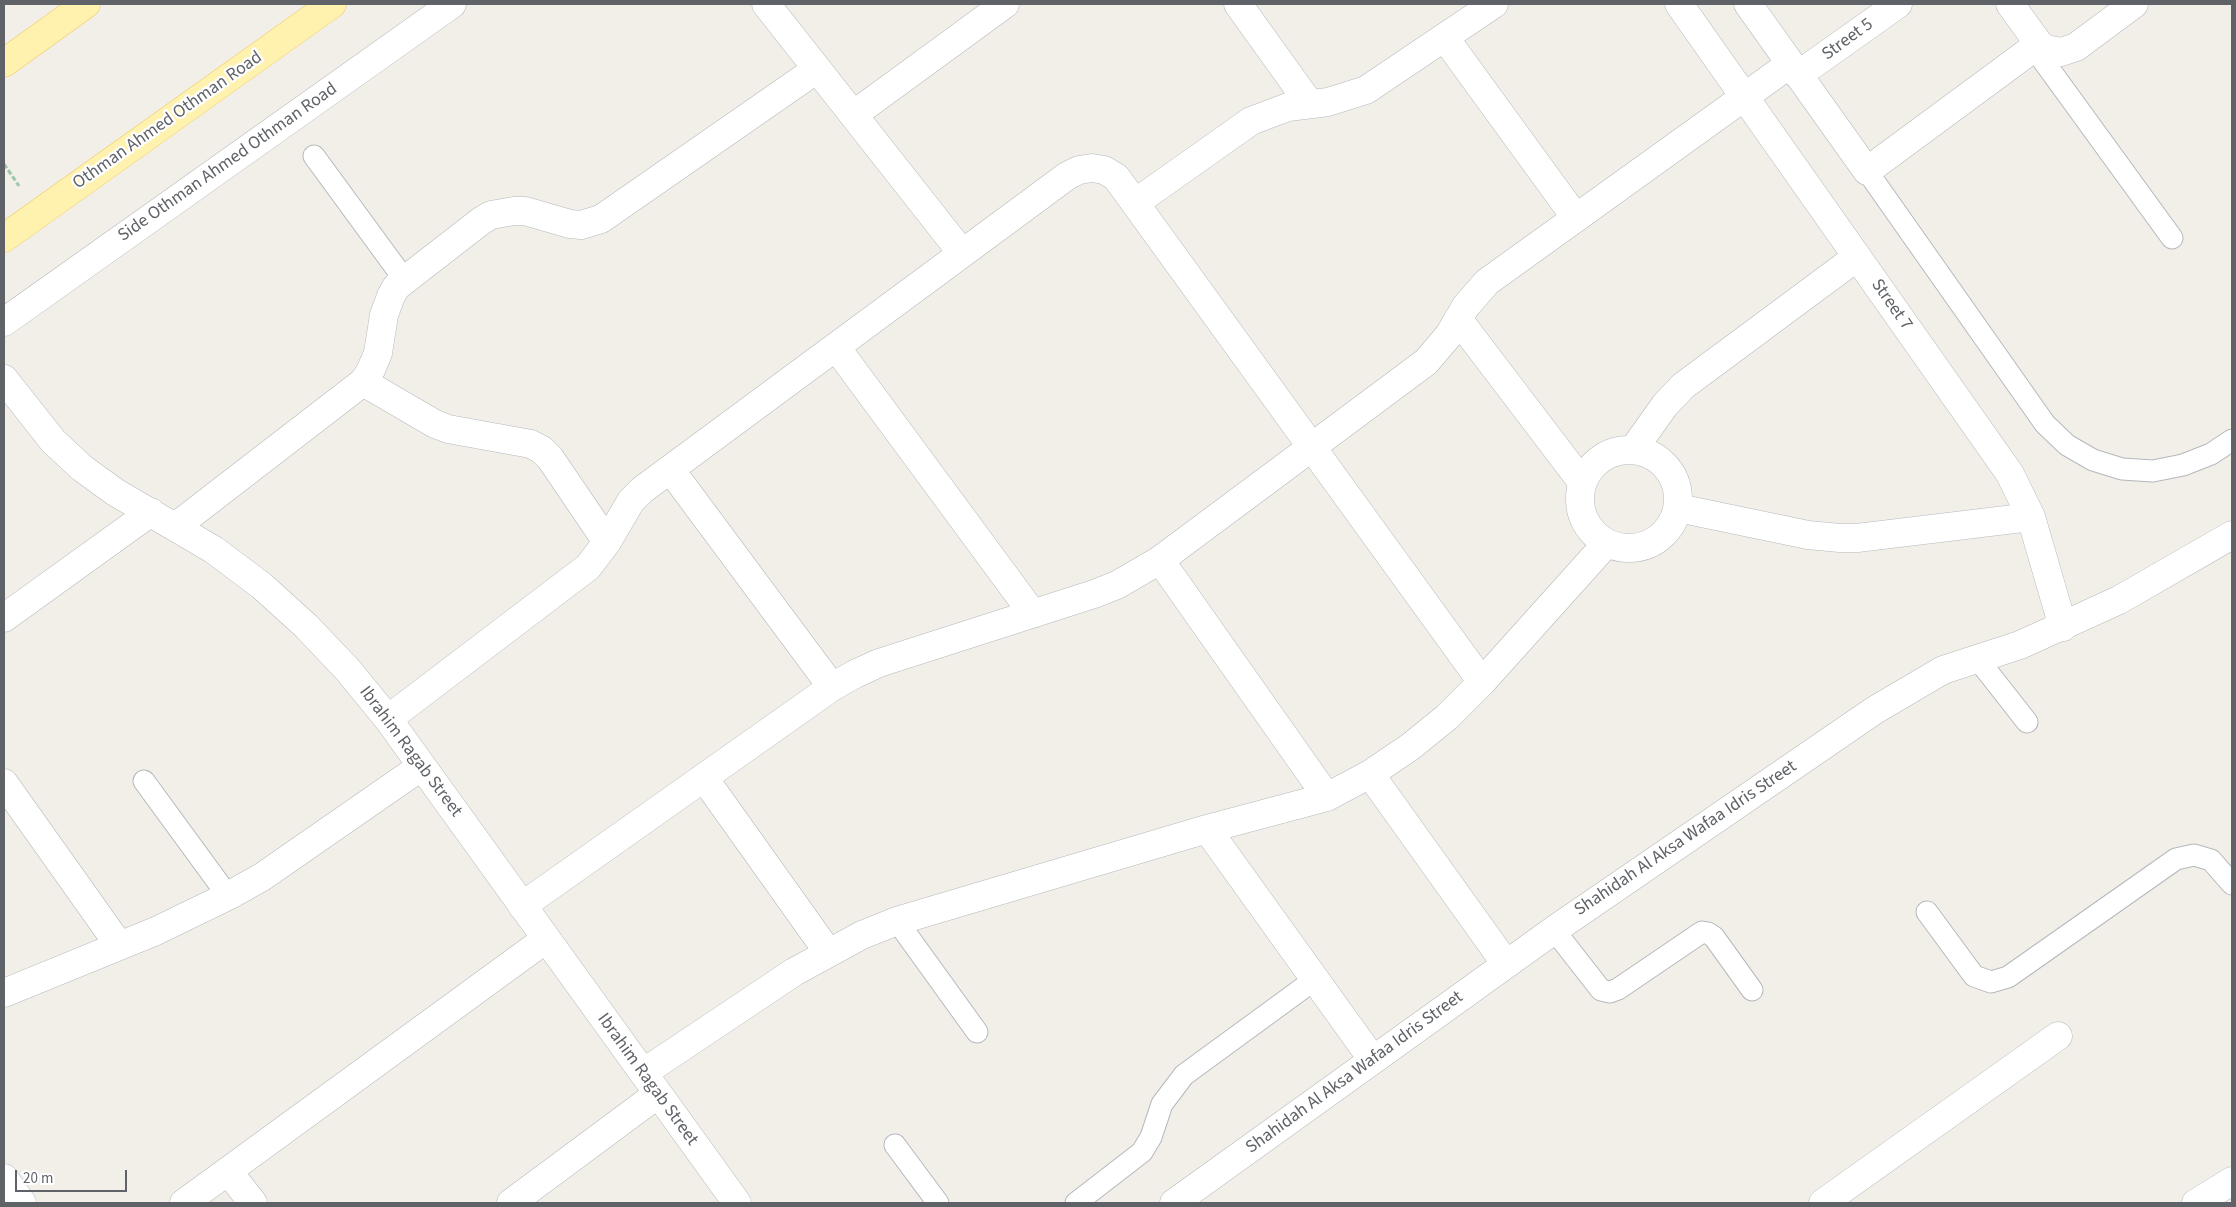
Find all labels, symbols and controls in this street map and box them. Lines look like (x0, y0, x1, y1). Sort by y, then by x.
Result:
street label: Street 5 (1818, 14, 1878, 66)
street label: Othman Ahmed Othman Road (69, 47, 267, 195)
street label: Side Othman Ahmed Othman Road (114, 79, 342, 247)
street label: Street 7 (1866, 275, 1916, 335)
street label: Ibrahim Ragab Street (354, 682, 466, 822)
street label: Shahidah Al Aksa Wafaa Idris Street (1571, 756, 1801, 922)
street label: Shahidah Al Aksa Wafaa Idris Street (1242, 987, 1468, 1159)
street label: Ibrahim Ragab Street (592, 1010, 702, 1150)
scale bar (18, 1160, 130, 1192)
text: 20 m (23, 1168, 53, 1189)

